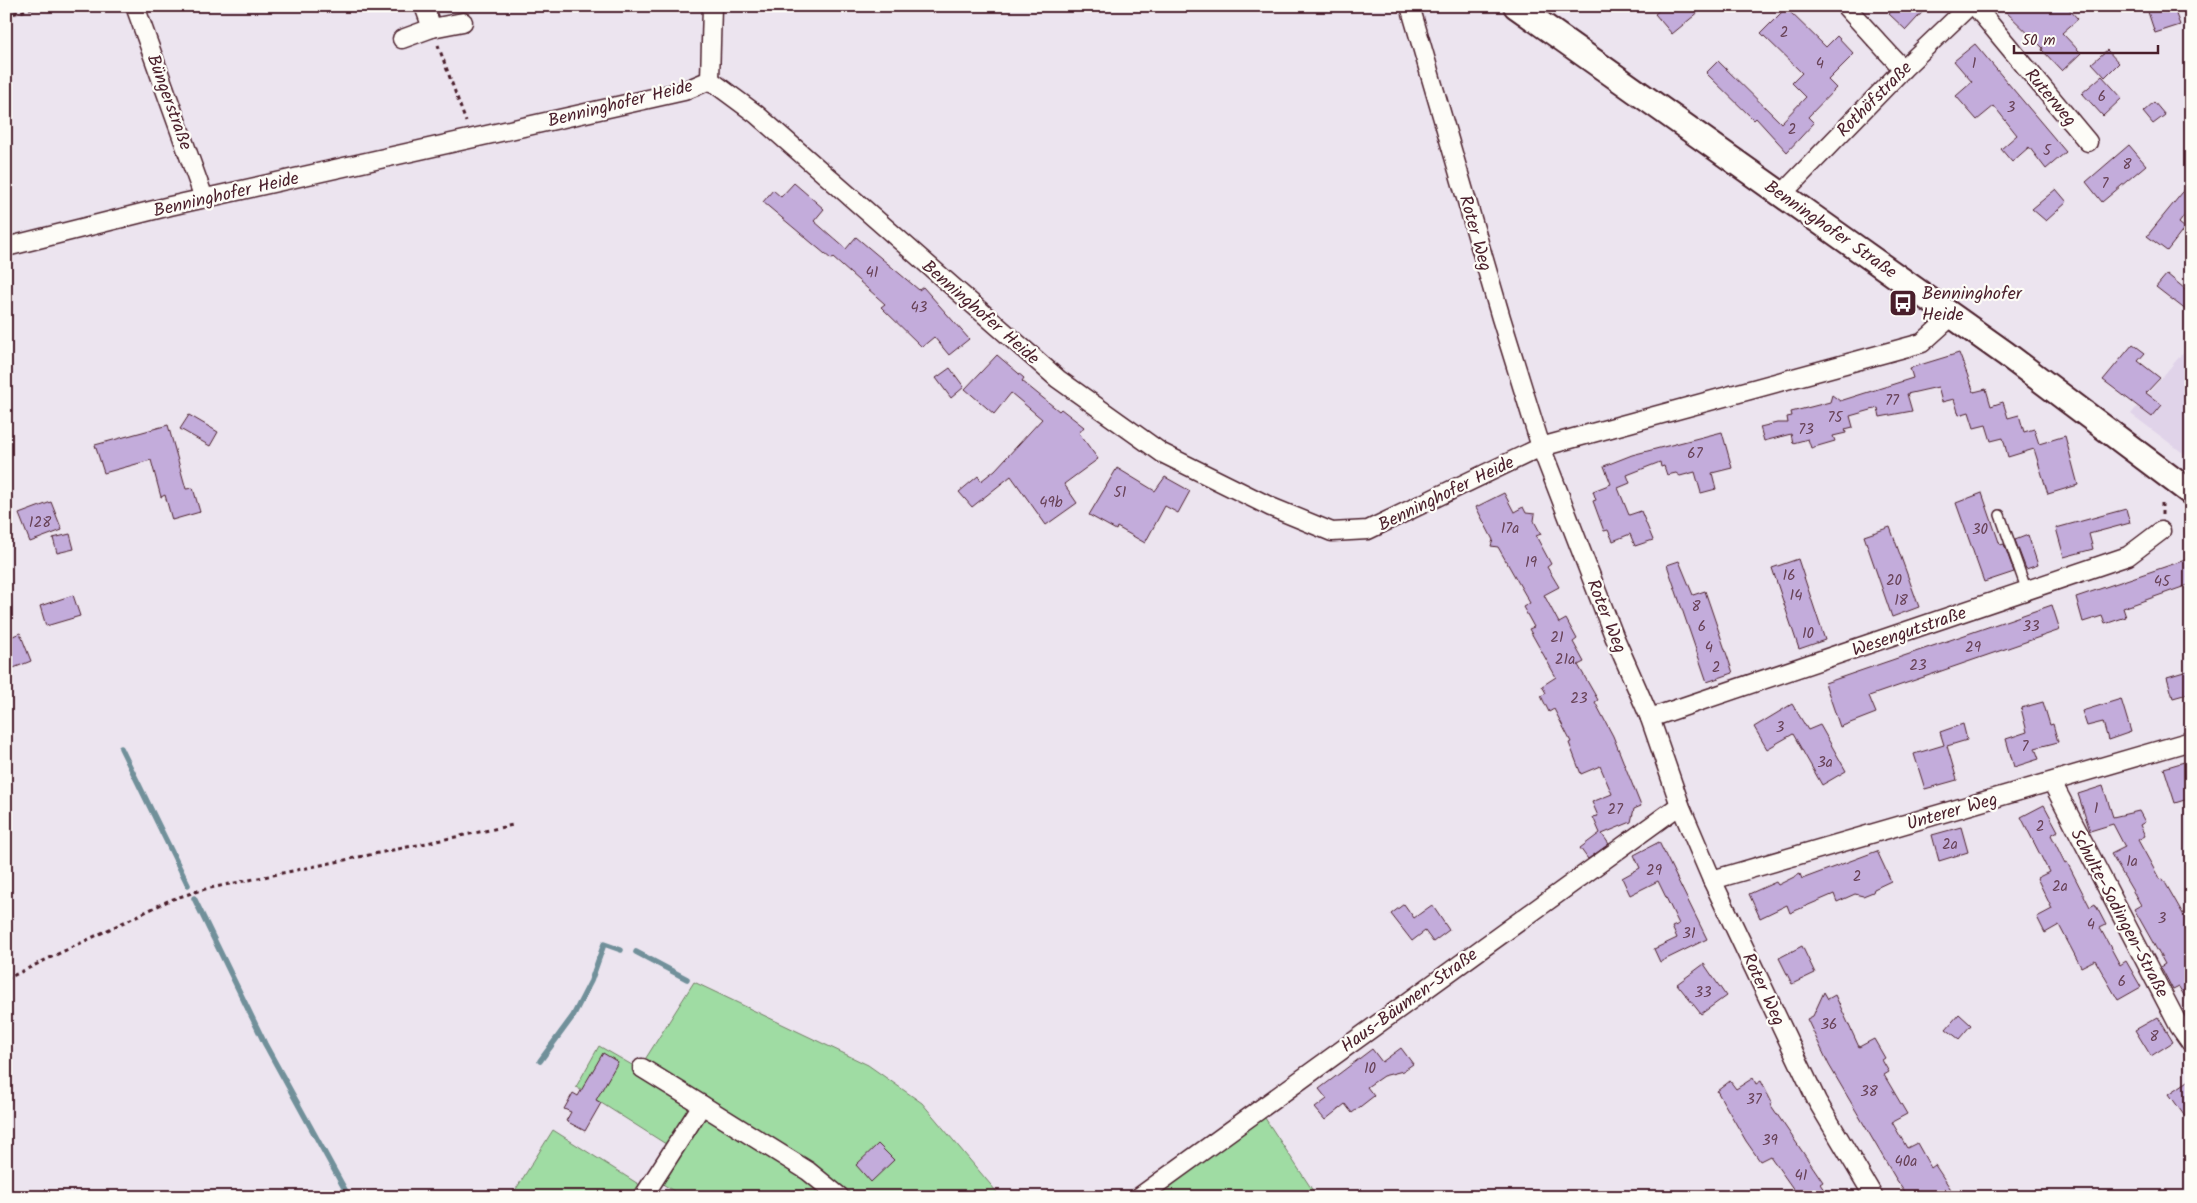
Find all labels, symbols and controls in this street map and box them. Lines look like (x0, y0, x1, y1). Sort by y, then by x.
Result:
house number: 2 (1780, 21, 1788, 45)
scale bar (2014, 22, 2158, 54)
text: 50 m (2022, 29, 2056, 53)
street label: Büngerstraße (138, 51, 199, 154)
house number: 4 (1816, 52, 1824, 76)
house number: 1 (1972, 52, 1977, 76)
street label: Rothöfstraße (1830, 55, 1920, 145)
street label: Ruterweg (2017, 62, 2083, 134)
street label: Benninghofer Heide (545, 72, 696, 136)
house number: 6 (2098, 85, 2106, 109)
house number: 3 (2007, 96, 2016, 120)
house number: 2 (1788, 118, 1796, 142)
house number: 5 (2043, 139, 2052, 163)
house number: 8 (2122, 153, 2132, 177)
street label: Benninghofer Heide (151, 165, 302, 226)
house number: 7 (2102, 172, 2110, 196)
street label: Benninghofer Straße (1758, 173, 1903, 287)
street label: Roter Weg (1450, 192, 1499, 275)
street label: Benninghofer Heide (914, 253, 1046, 373)
house number: 41 (866, 261, 879, 285)
place label: Benninghofer Heide (1922, 280, 2023, 330)
bus stop icon: Benninghofer Heide (1888, 288, 1918, 318)
house number: 43 (911, 296, 928, 320)
house number: 77 (1885, 389, 1900, 413)
house number: 75 (1828, 406, 1843, 430)
house number: 73 (1798, 418, 1814, 442)
house number: 67 (1687, 442, 1704, 466)
street label: Benninghofer Heide (1374, 449, 1520, 540)
house number: 51 (1114, 481, 1127, 505)
house number: 49b (1039, 491, 1063, 515)
house number: 128 (29, 511, 52, 535)
house number: 17a (1501, 517, 1519, 541)
house number: 30 (1972, 518, 1989, 542)
house number: 19 (1525, 551, 1538, 575)
house number: 16 (1782, 564, 1796, 588)
house number: 20 (1886, 569, 1903, 593)
house number: 45 (2154, 570, 2171, 594)
street label: Roter Weg (1578, 575, 1634, 658)
house number: 14 (1790, 584, 1802, 608)
house number: 18 (1894, 589, 1909, 613)
house number: 8 (1691, 595, 1701, 619)
street label: Wesengutstraße (1848, 599, 1971, 666)
house number: 6 (1698, 615, 1706, 639)
house number: 33 (2022, 615, 2040, 639)
house number: 10 (1802, 622, 1815, 646)
house number: 21 (1550, 626, 1564, 650)
house number: 4 (1705, 636, 1713, 660)
house number: 29 (1965, 636, 1982, 660)
house number: 21a (1555, 648, 1575, 672)
house number: 23 (1909, 654, 1927, 678)
house number: 2 (1712, 656, 1720, 680)
house number: 23 (1570, 687, 1588, 711)
house number: 3 (1776, 716, 1785, 740)
house number: 7 (2022, 735, 2030, 759)
house number: 3a (1817, 751, 1833, 775)
street label: Unterer Weg (1904, 786, 2001, 839)
house number: 1 (2094, 797, 2099, 821)
house number: 27 (1607, 798, 1624, 822)
house number: 2 (2036, 815, 2044, 839)
street label: Schulte-Sodingen-Straße (2062, 824, 2176, 1004)
house number: 2a (1942, 833, 1958, 857)
house number: 1a (2126, 850, 2138, 874)
house number: 29 (1646, 859, 1663, 883)
house number: 2 (1853, 865, 1861, 889)
house number: 2a (2052, 875, 2068, 899)
house number: 3 (2158, 907, 2167, 931)
house number: 4 (2087, 913, 2095, 937)
house number: 31 (1682, 922, 1696, 946)
street label: Haus-Bäumen-Straße (1335, 941, 1485, 1061)
street label: Roter Weg (1733, 948, 1792, 1031)
house number: 6 (2118, 970, 2126, 994)
house number: 33 (1694, 981, 1712, 1005)
house number: 36 (1821, 1013, 1837, 1037)
house number: 8 (2149, 1025, 2159, 1049)
house number: 10 (1364, 1057, 1377, 1081)
house number: 38 (1860, 1080, 1879, 1104)
house number: 37 (1746, 1088, 1763, 1112)
house number: 39 (1762, 1129, 1779, 1153)
house number: 40a (1895, 1150, 1917, 1174)
house number: 41 (1795, 1164, 1808, 1188)

